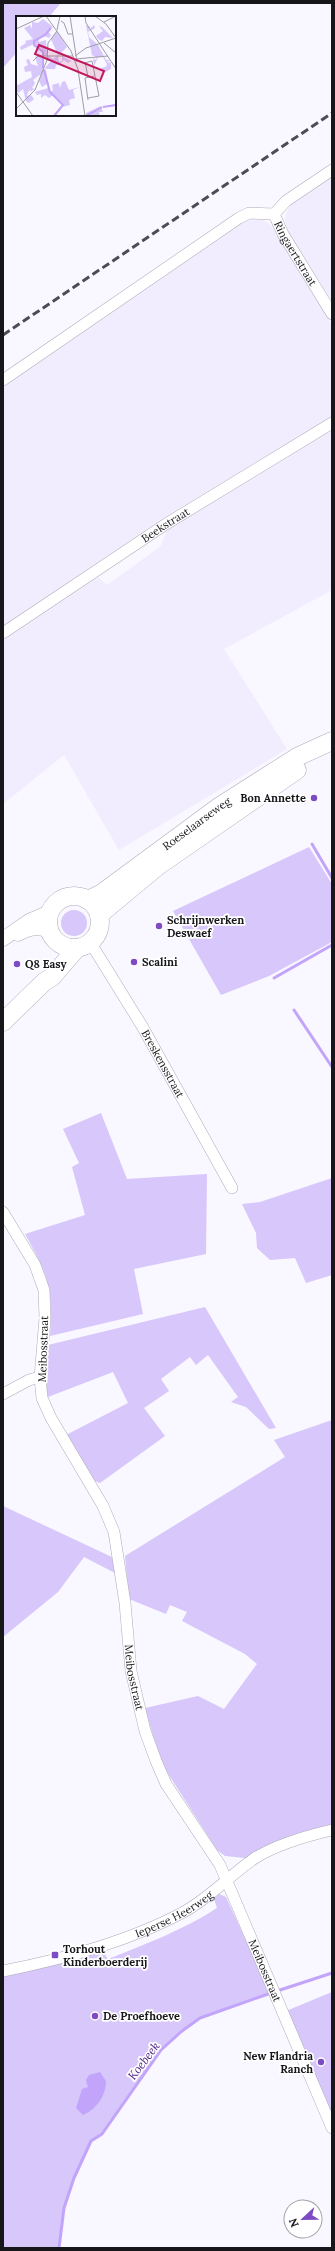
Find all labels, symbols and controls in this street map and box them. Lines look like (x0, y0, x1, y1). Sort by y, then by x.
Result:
inset map (16, 16, 116, 116)
street label: Ringaertstraat (271, 219, 321, 289)
street label: Beekstraat (139, 504, 193, 546)
place label: Bon Annette (240, 791, 306, 805)
marker: Bon Annette (309, 793, 319, 803)
street label: Roeselaarseweg (160, 794, 234, 853)
place label: Schrijnwerken Deswaef (167, 913, 244, 940)
marker: Schrijnwerken Deswaef (154, 921, 164, 931)
place label: Scalini (142, 955, 178, 969)
place label: Q8 Easy (25, 957, 68, 971)
marker: Scalini (129, 957, 139, 967)
marker: Q8 Easy (12, 959, 22, 969)
street label: Breskensstraat (138, 1027, 188, 1101)
street label: Meibosstraat (35, 1315, 51, 1383)
street label: Meibosstraat (122, 1644, 147, 1712)
street label: Ieperse Heerweg (133, 1887, 216, 1941)
street label: Meibosstraat (245, 1937, 285, 2005)
place label: Torhout Kinderboerderij (63, 1942, 147, 1969)
marker: Torhout Kinderboerderij (50, 1950, 60, 1960)
place label: De Proefhoeve (103, 2009, 180, 2023)
marker: De Proefhoeve (90, 2011, 100, 2021)
water label: Koebeek (125, 2039, 163, 2083)
place label: New Flandria Ranch (243, 2049, 313, 2076)
marker: New Flandria Ranch (316, 2057, 326, 2067)
north arrow (283, 2199, 323, 2239)
text: N (285, 2216, 302, 2229)

